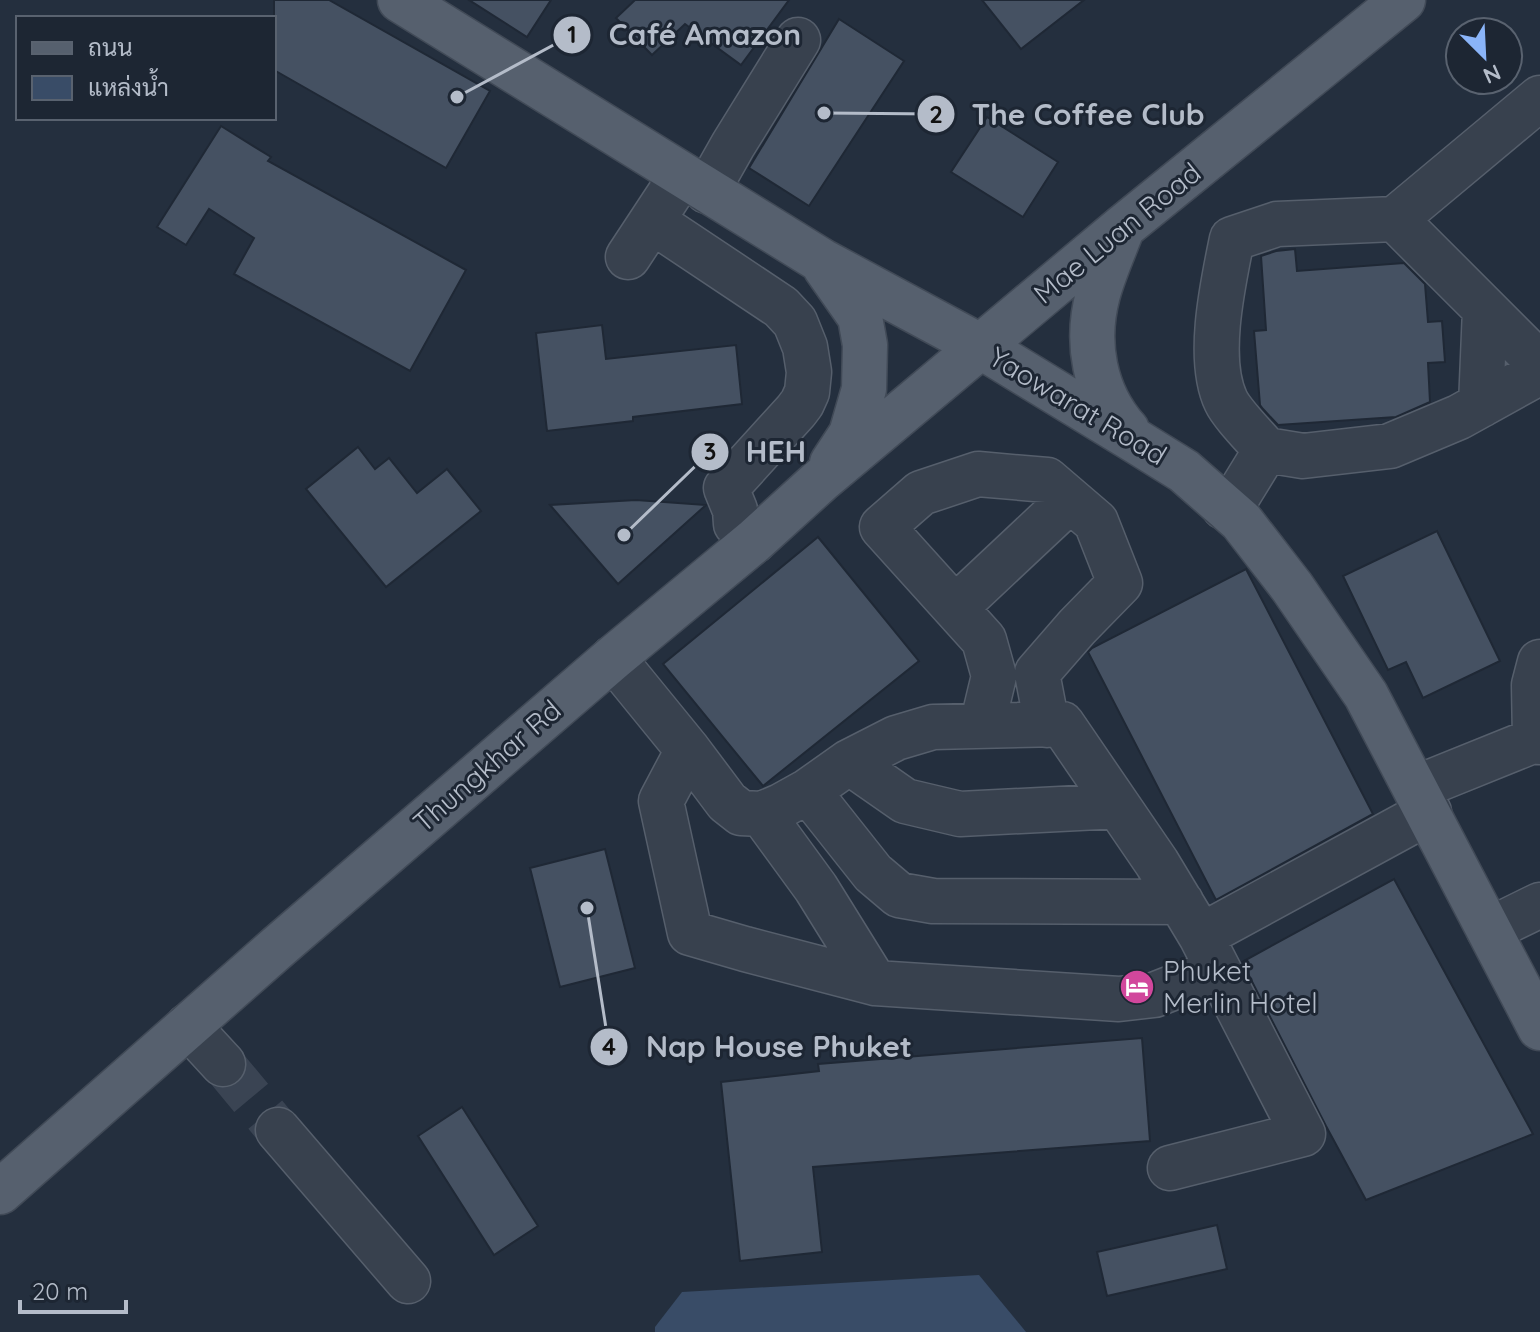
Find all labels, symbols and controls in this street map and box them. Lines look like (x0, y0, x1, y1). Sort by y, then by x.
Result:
callout: Café Amazon (552, 8, 817, 62)
text: Café Amazon (609, 15, 801, 53)
legend (16, 16, 276, 120)
north arrow (1444, 16, 1524, 96)
text: 1 (567, 19, 577, 49)
text: ถนน (88, 32, 133, 62)
text: N (1479, 58, 1505, 90)
text: แหล่งน้ำ (88, 68, 169, 102)
callout: The Coffee Club (916, 87, 1221, 141)
text: The Coffee Club (971, 95, 1205, 133)
text: 2 (929, 99, 943, 129)
street label: Mae Luan Road (1026, 155, 1207, 311)
street label: Yaowarat Road (983, 339, 1173, 472)
callout: HEH (690, 425, 822, 479)
text: HEH (746, 432, 806, 470)
text: 3 (704, 436, 716, 466)
street label: Thungkhar Rd (406, 692, 568, 839)
place label: Phuket Merlin Hotel (1163, 953, 1318, 1020)
hotel icon: Phuket Merlin Hotel (1118, 968, 1156, 1006)
callout: Nap House Phuket (589, 1020, 928, 1074)
text: Nap House Phuket (646, 1027, 912, 1065)
text: 4 (602, 1031, 616, 1061)
scale bar (20, 1264, 126, 1314)
text: 20 m (32, 1276, 88, 1306)

